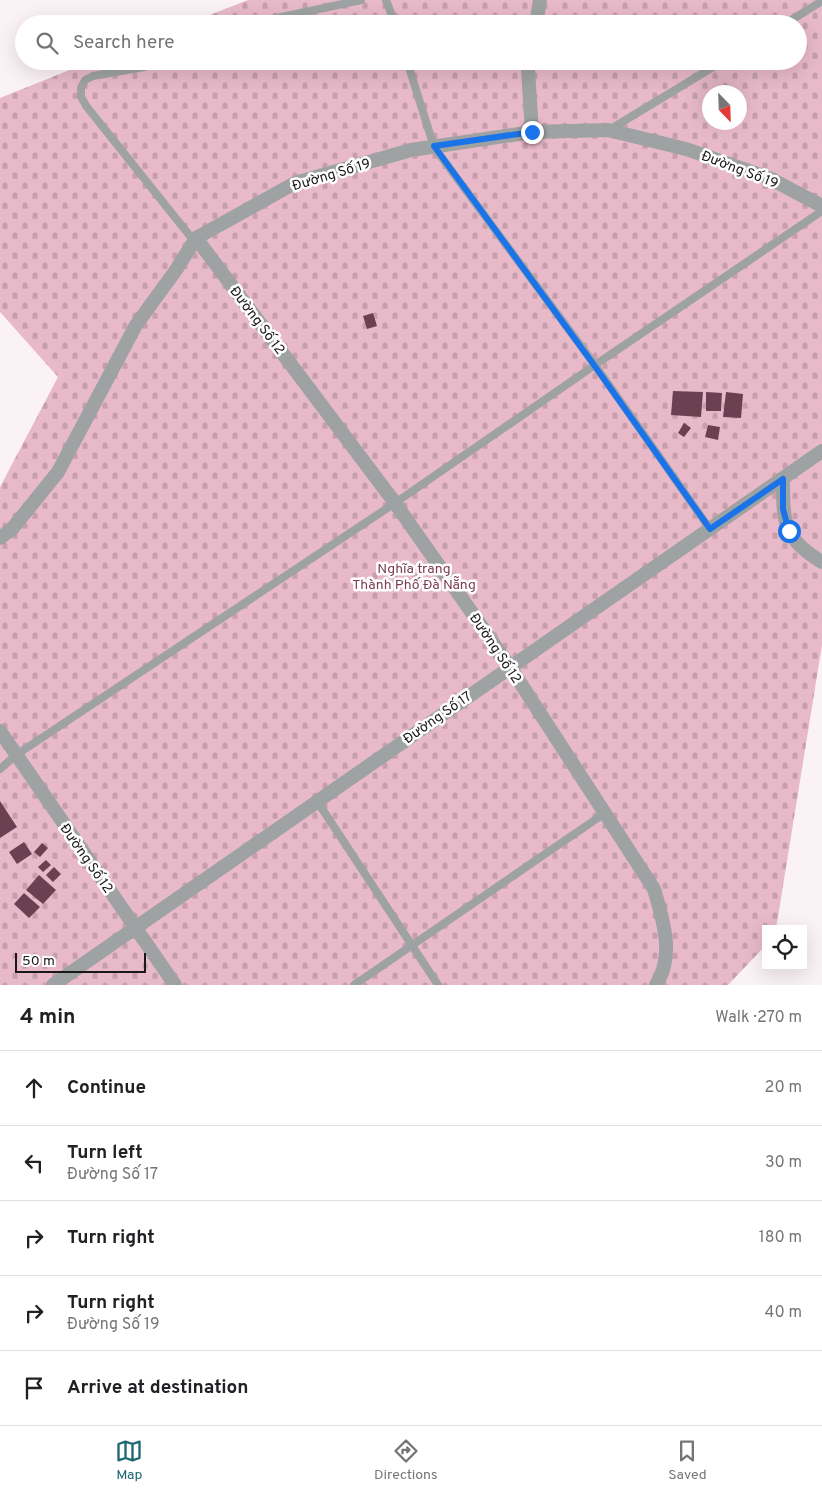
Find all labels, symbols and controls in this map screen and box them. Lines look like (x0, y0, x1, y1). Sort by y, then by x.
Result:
search box (15, 15, 807, 70)
icon: search (33, 29, 61, 57)
text: Search here (73, 31, 175, 55)
north arrow (702, 85, 747, 130)
route end (521, 121, 544, 144)
street label: Đường Số 19 (699, 148, 780, 193)
street label: Đường Số 19 (290, 155, 373, 195)
street label: Đường Số 12 (226, 283, 288, 358)
route start (778, 520, 801, 543)
park label: Nghĩa trang Thành Phố Đà Nẵng (352, 561, 476, 594)
street label: Đường Số 12 (465, 610, 524, 687)
street label: Đường Số 17 (400, 688, 475, 748)
street label: Đường Số 12 (56, 821, 116, 897)
map controls (762, 925, 807, 970)
button: locate (762, 925, 807, 970)
scale bar (15, 950, 146, 973)
text: 50 m (22, 953, 55, 970)
text: 4 min (20, 1004, 76, 1031)
text: Walk · 270 m (715, 1008, 802, 1028)
icon: ahead (20, 1074, 48, 1102)
text: Continue (67, 1076, 146, 1100)
text: 20 m (765, 1078, 802, 1098)
text: Turn left (67, 1141, 143, 1165)
icon: left (20, 1149, 48, 1177)
text: 30 m (765, 1153, 802, 1173)
text: Đường Số 17 (67, 1165, 158, 1185)
icon: right (20, 1224, 48, 1252)
text: Turn right (67, 1226, 155, 1250)
text: 180 m (759, 1228, 802, 1248)
text: Turn right (67, 1291, 155, 1315)
icon: right (20, 1299, 48, 1327)
text: 40 m (764, 1303, 802, 1323)
text: Đường Số 19 (67, 1315, 159, 1335)
icon: arrive (20, 1374, 48, 1402)
text: Arrive at destination (67, 1376, 248, 1400)
tab: Map (115, 1437, 143, 1484)
tab: Directions (374, 1437, 438, 1484)
tab: Saved (668, 1437, 707, 1484)

